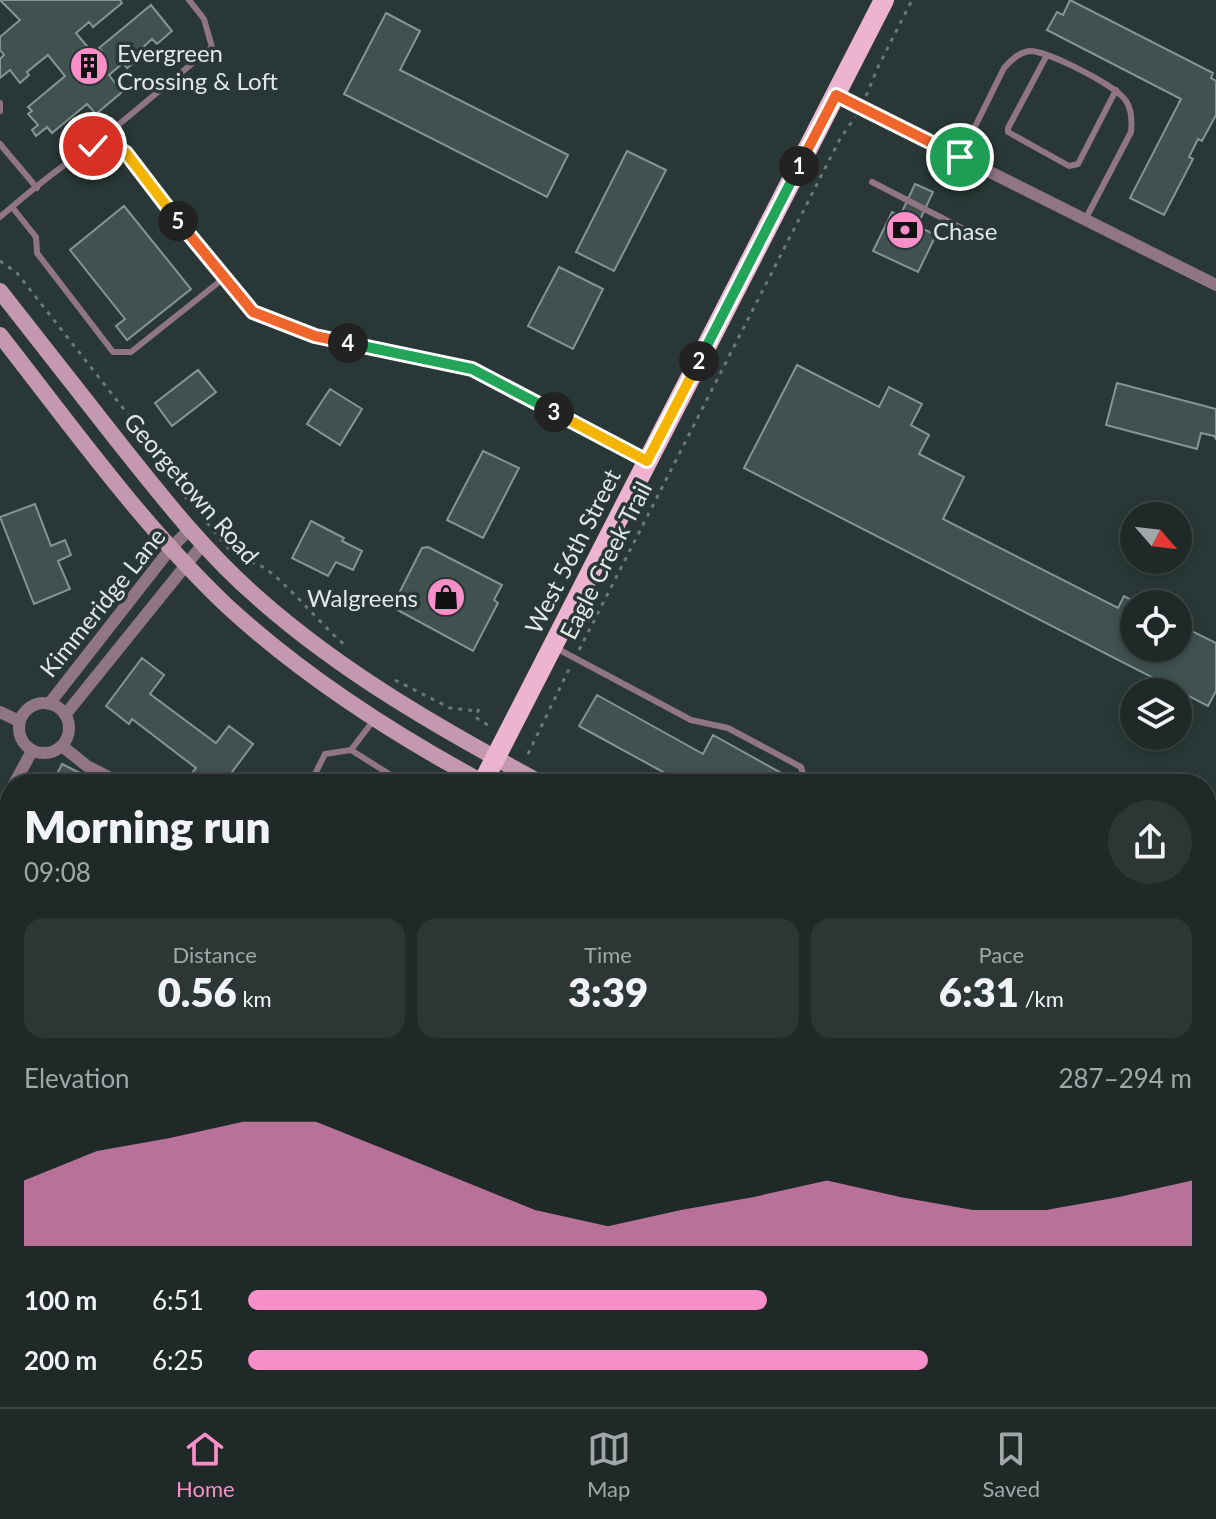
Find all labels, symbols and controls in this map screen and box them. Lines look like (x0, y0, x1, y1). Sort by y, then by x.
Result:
place label: Evergreen Crossing & Loft (117, 38, 278, 95)
building icon: Evergreen Crossing & Loft (68, 45, 110, 87)
pin (59, 112, 127, 180)
pin (926, 123, 994, 191)
icon: check (71, 124, 115, 168)
icon: arrive (938, 135, 982, 179)
pin: 1 (779, 146, 819, 186)
text: 1 (793, 152, 805, 179)
pin: 5 (158, 201, 198, 241)
text: 5 (172, 207, 184, 234)
bank icon: Chase (884, 209, 926, 251)
place label: Chase (933, 216, 997, 245)
pin: 4 (328, 323, 368, 363)
text: 4 (342, 329, 354, 356)
pin: 2 (679, 341, 719, 381)
text: 2 (693, 347, 705, 374)
pin: 3 (534, 392, 574, 432)
text: 3 (548, 398, 560, 425)
street label: Georgetown Road (119, 407, 265, 569)
street label: West 56th Street (518, 464, 626, 638)
street label: Eagle Creek Trail (553, 476, 657, 644)
north arrow (1120, 502, 1192, 574)
map controls (1120, 502, 1192, 750)
street label: Kimmeridge Lane (33, 522, 171, 682)
shop icon: Walgreens (425, 576, 467, 618)
place label: Walgreens (307, 583, 418, 612)
button: locate (1120, 590, 1192, 662)
button: layers (1120, 678, 1192, 750)
text: Morning run (24, 800, 271, 852)
button: share (1108, 800, 1192, 884)
text: 09:08 (24, 856, 91, 888)
text: Distance (172, 941, 257, 968)
text: Time (584, 941, 632, 968)
text: Pace (978, 941, 1024, 968)
text: 0.56 (158, 968, 237, 1016)
text: 3:39 (568, 968, 648, 1016)
text: 6:31 (939, 968, 1019, 1016)
text: km (237, 985, 272, 1012)
text: /km (1019, 985, 1064, 1012)
text: Elevation (24, 1062, 130, 1094)
text: 287–294 m (1058, 1062, 1192, 1094)
text: 100 m (24, 1284, 97, 1316)
text: 6:51 (152, 1284, 204, 1316)
text: 200 m (24, 1344, 97, 1376)
text: 6:25 (152, 1344, 204, 1376)
tab: Home (176, 1427, 235, 1502)
tab: Map (587, 1427, 631, 1502)
tab: Saved (983, 1427, 1040, 1502)

